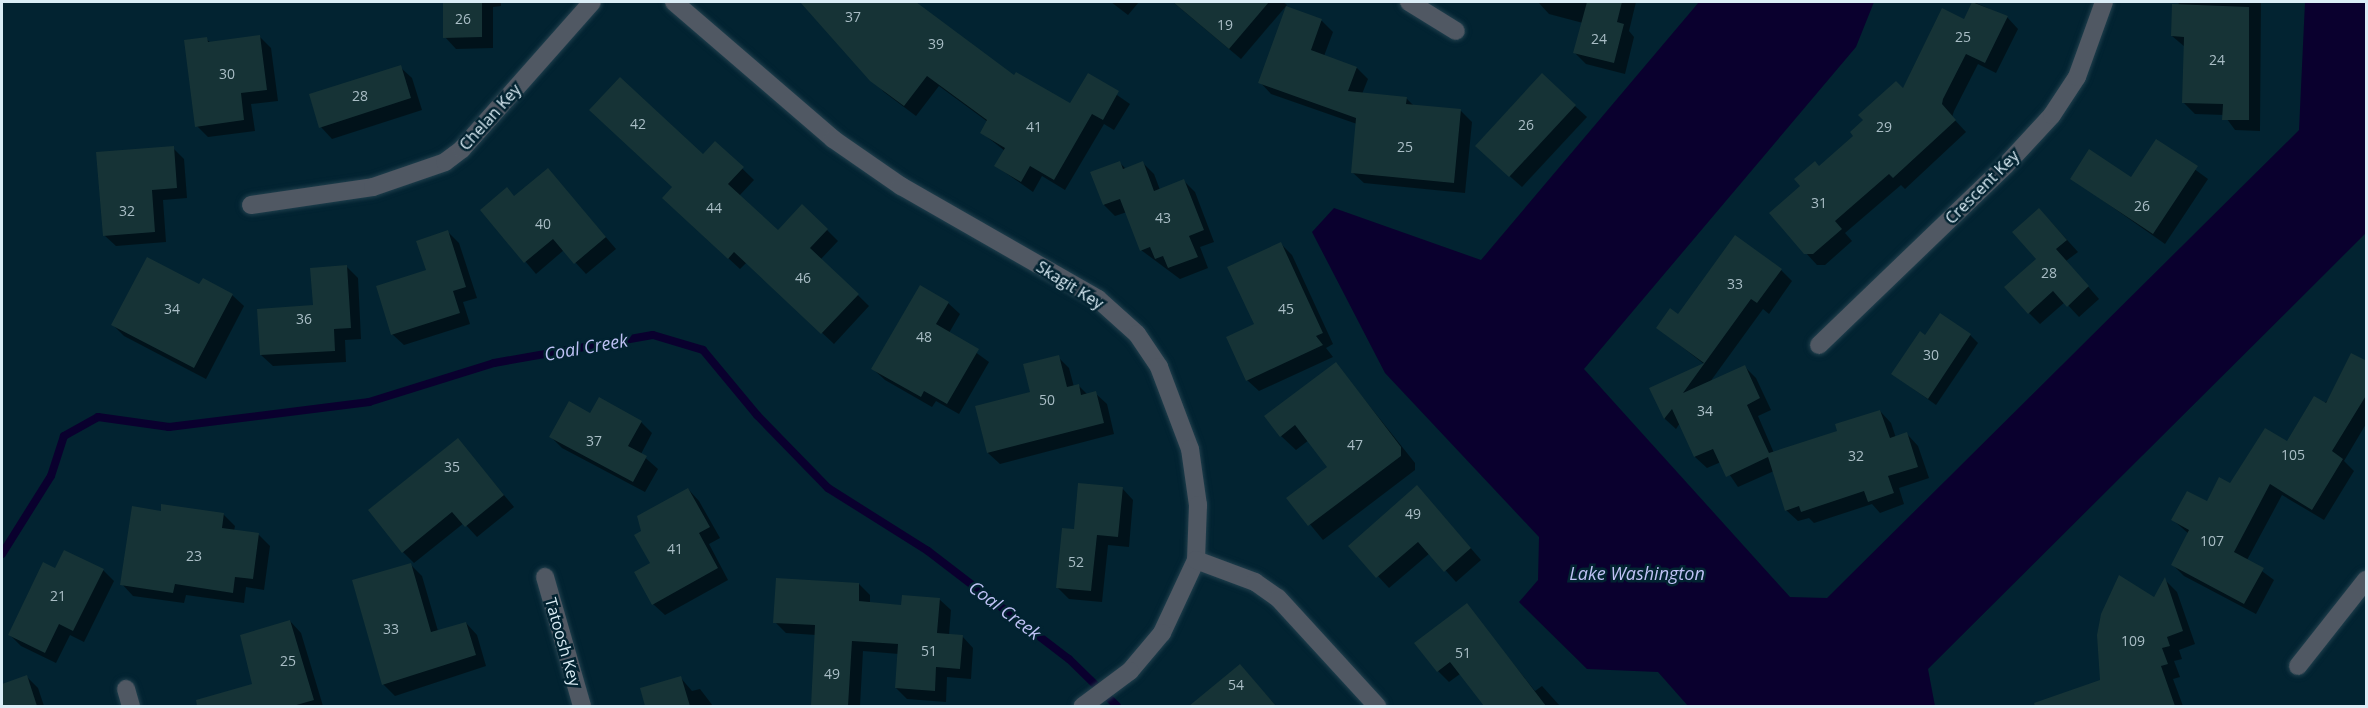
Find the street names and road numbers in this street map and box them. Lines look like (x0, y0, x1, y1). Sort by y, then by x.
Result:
street label: Chelan Key (455, 80, 525, 154)
street label: Crescent Key (1941, 146, 2023, 228)
street label: Skagit Key (1033, 257, 1107, 313)
street label: Tatoosh Key (541, 596, 585, 688)

